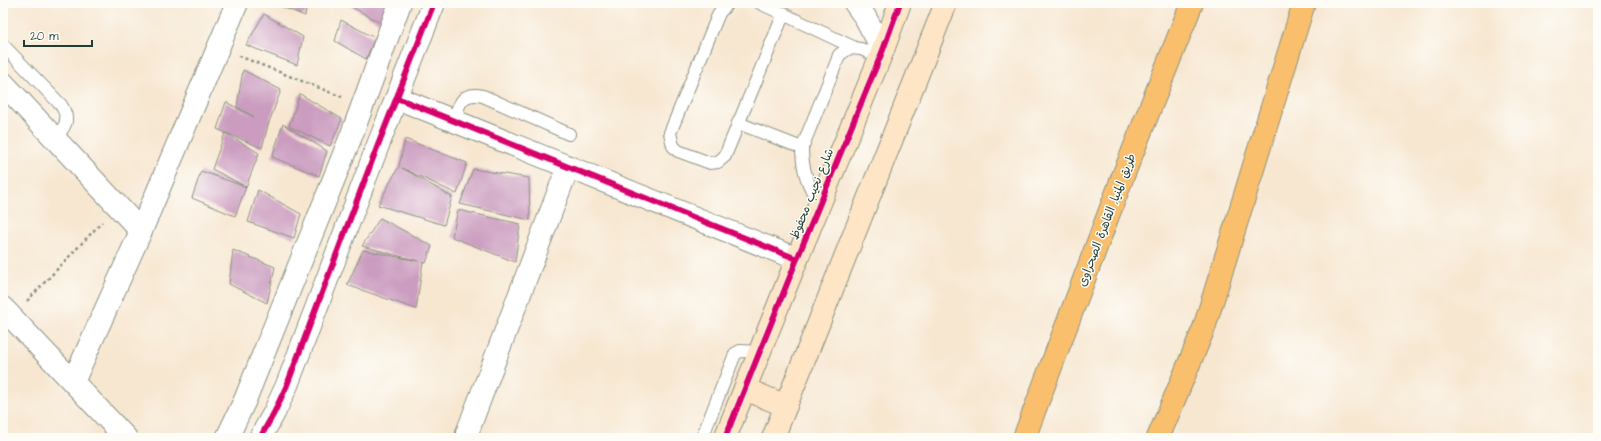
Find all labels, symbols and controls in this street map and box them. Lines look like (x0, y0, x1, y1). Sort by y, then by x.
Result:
scale bar (24, 22, 92, 48)
text: 20 m (30, 28, 59, 45)
street label: شارع نجيب محفوظ (786, 146, 838, 242)
street label: طريق المنيا, القاهرة الصحراوى (1074, 151, 1140, 289)

